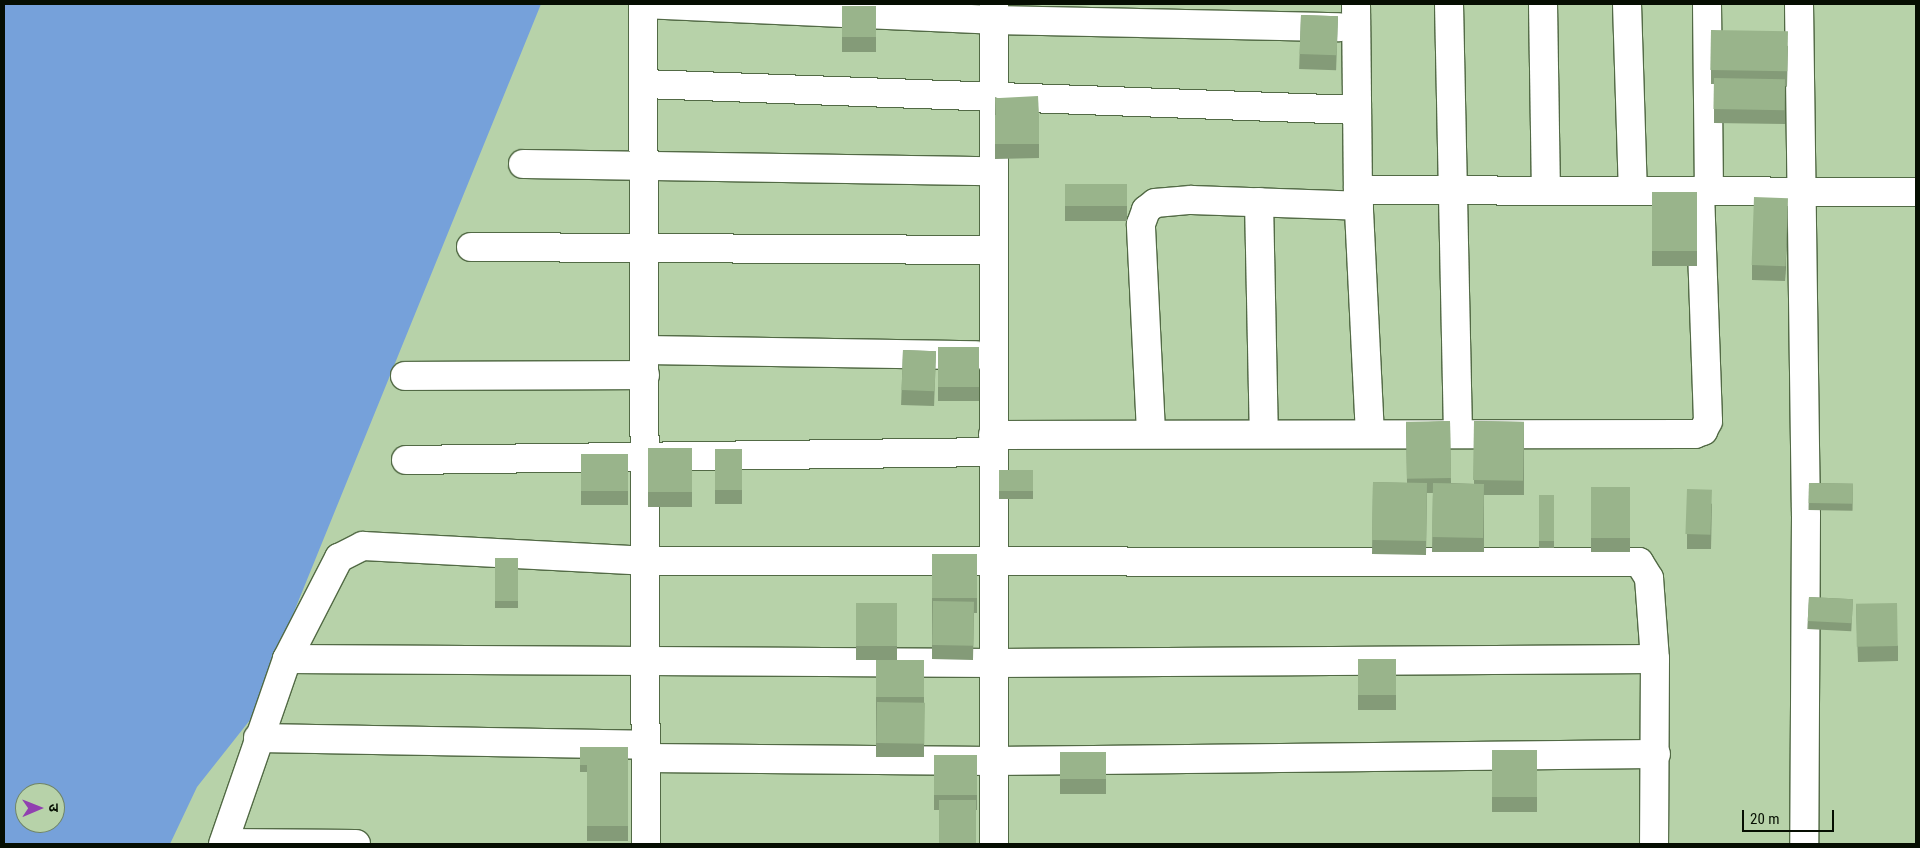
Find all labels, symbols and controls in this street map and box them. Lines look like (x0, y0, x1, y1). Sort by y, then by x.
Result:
north arrow (15, 783, 65, 833)
scale bar (1745, 800, 1838, 832)
text: उ (46, 804, 62, 812)
text: 20 m (1750, 810, 1780, 828)

